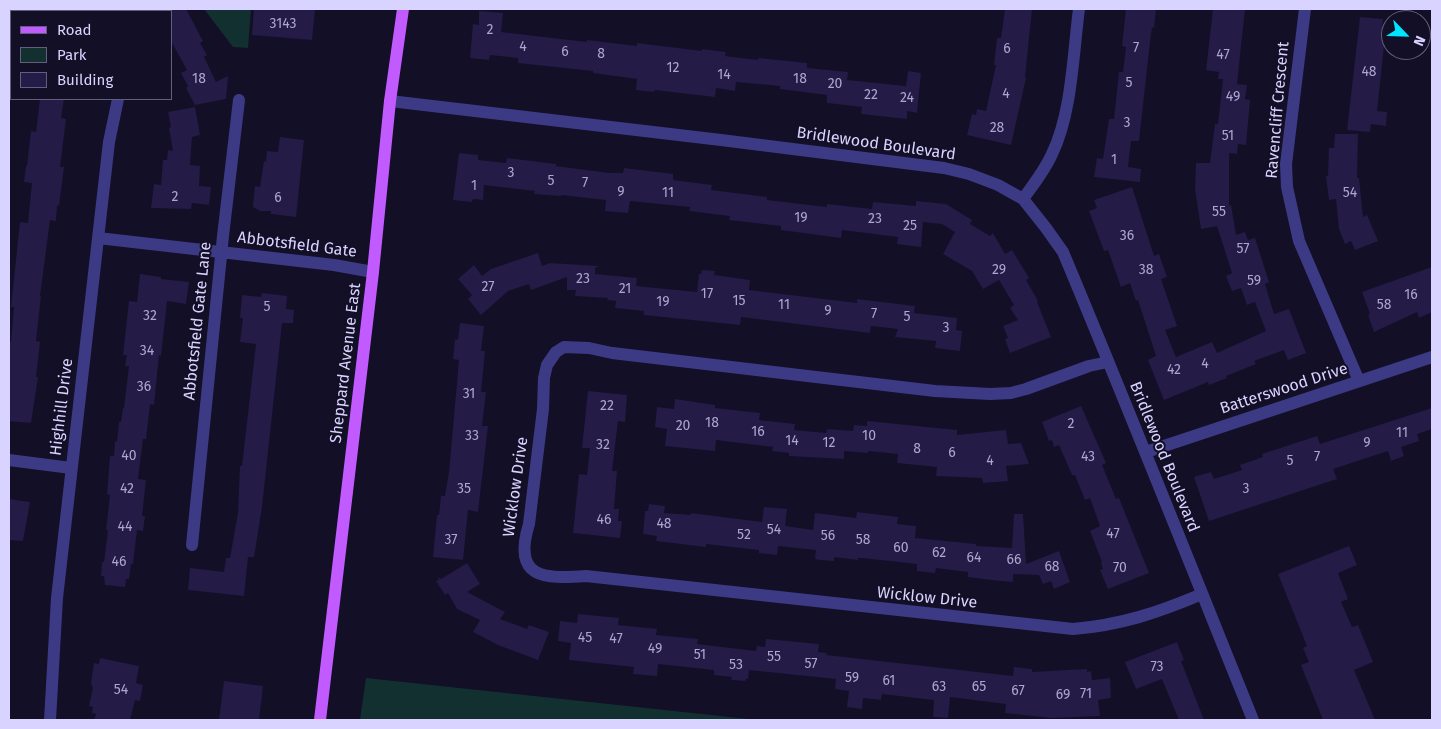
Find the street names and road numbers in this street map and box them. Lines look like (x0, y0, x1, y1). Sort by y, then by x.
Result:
street label: Ravencliff Crescent (1262, 41, 1294, 179)
street label: Bridlewood Boulevard (795, 123, 957, 165)
street label: Abbotsfield Gate (236, 228, 358, 262)
street label: Abbotsfield Gate Lane (180, 241, 216, 401)
street label: Sheppard Avenue East (327, 282, 365, 444)
street label: Highhill Drive (46, 357, 78, 457)
street label: Batterswood Drive (1218, 359, 1350, 419)
street label: Bridlewood Boulevard (1125, 379, 1203, 535)
street label: Wicklow Drive (499, 436, 533, 538)
street label: Wicklow Drive (876, 583, 978, 613)

